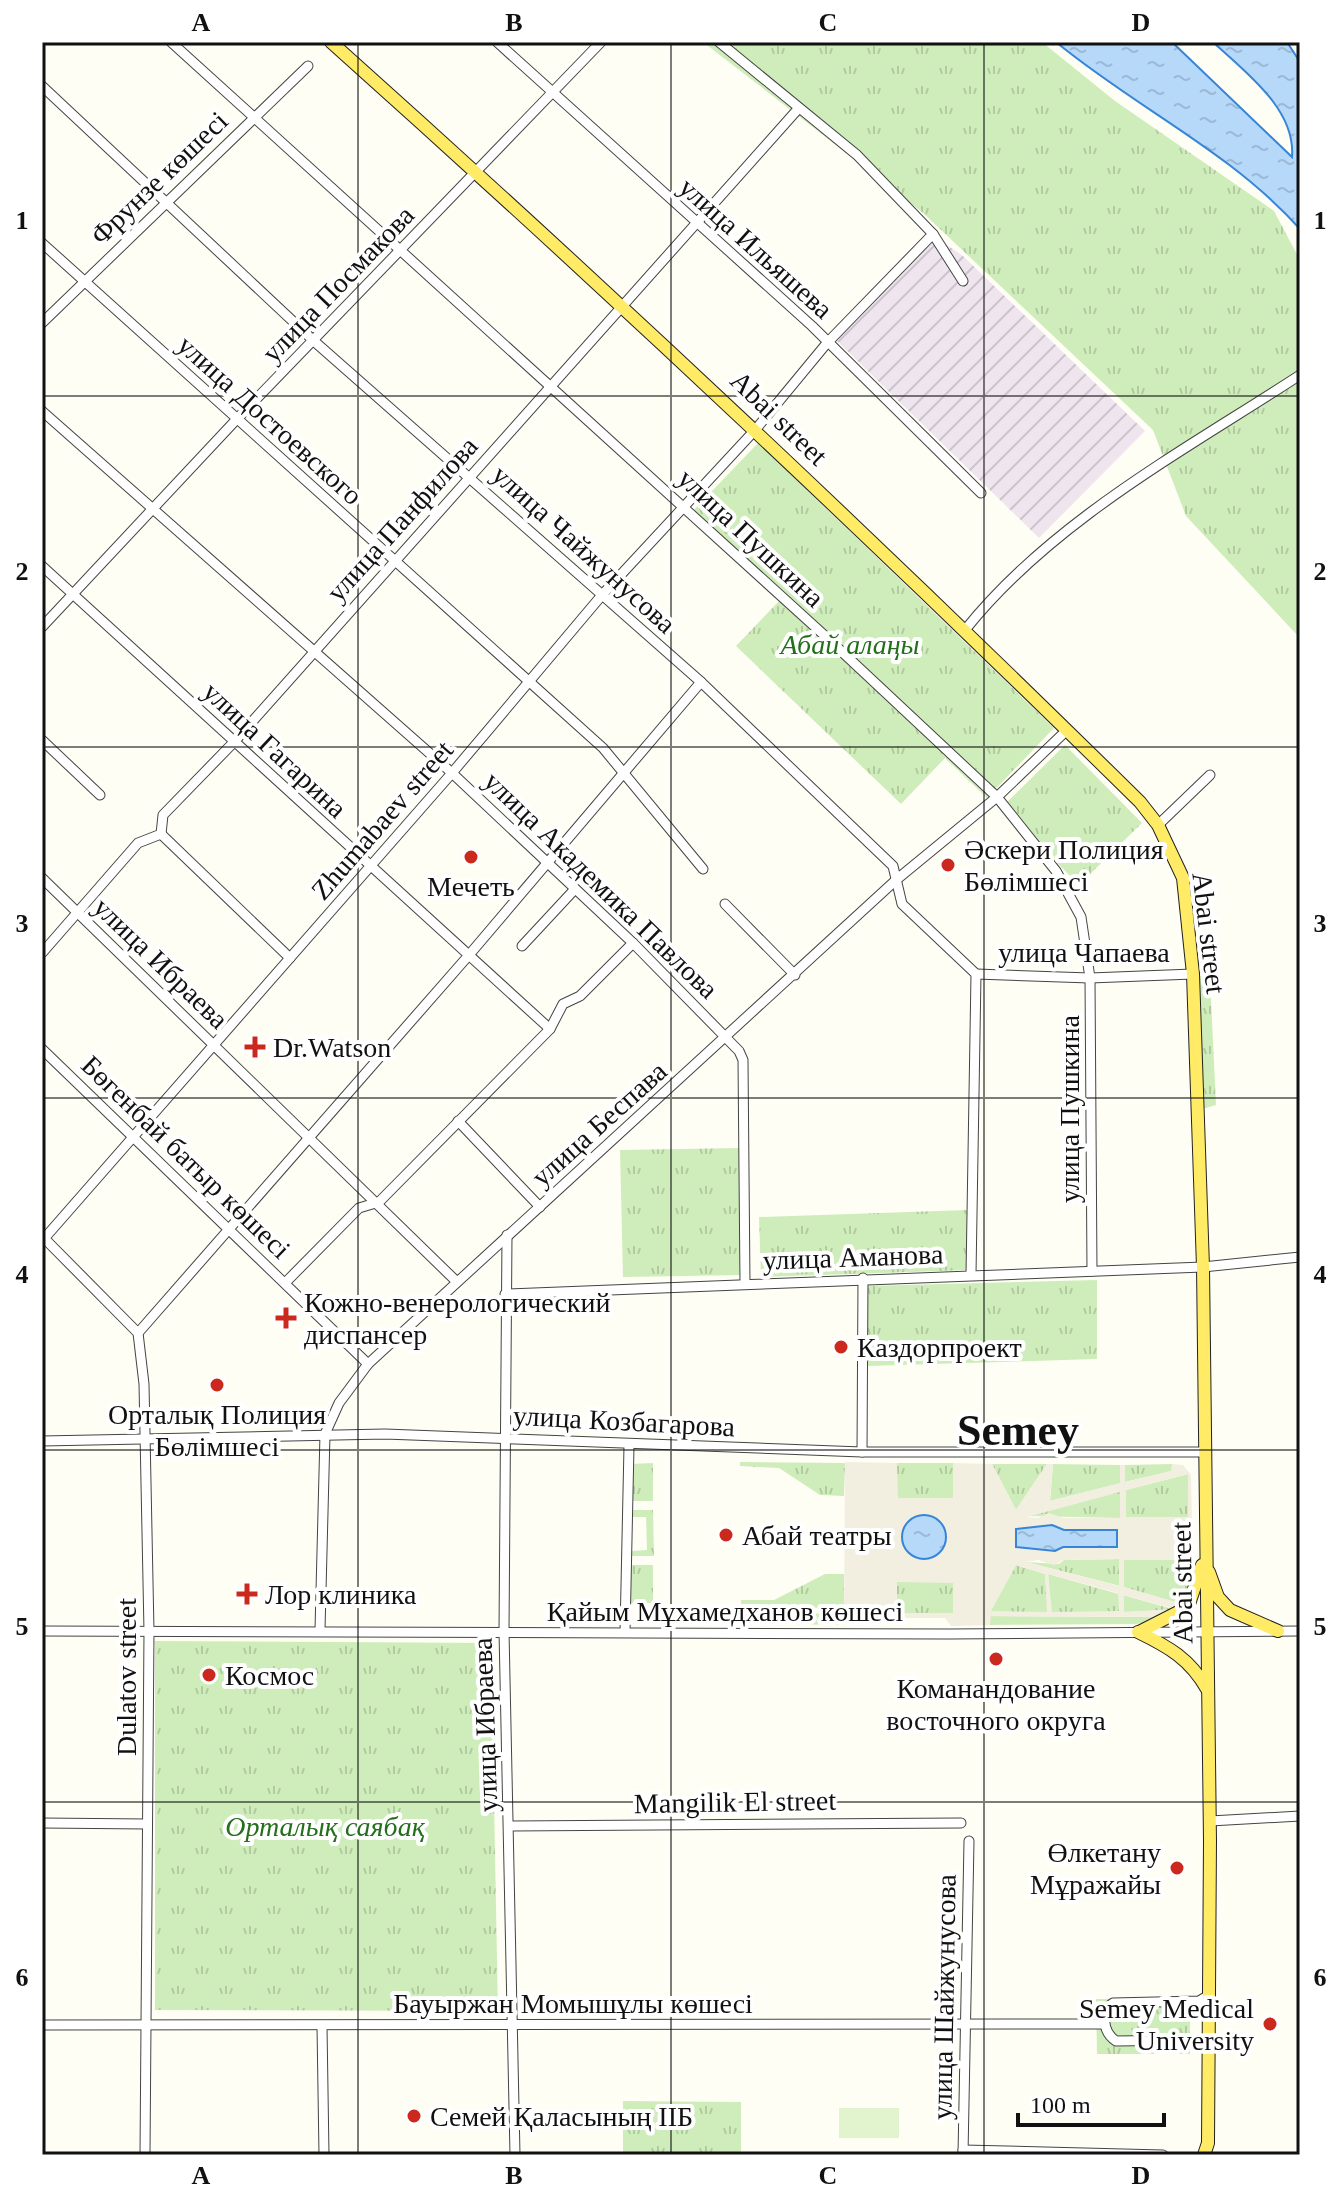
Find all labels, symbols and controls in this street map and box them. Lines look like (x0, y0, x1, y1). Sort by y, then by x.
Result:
text: A (192, 8, 211, 37)
text: B (505, 8, 523, 37)
text: C (819, 8, 837, 37)
text: D (1132, 8, 1150, 37)
street label: Фрунзе көшесі (84, 105, 234, 251)
street label: улица Ильяшева (673, 171, 839, 325)
street label: улица Посмакова (256, 199, 421, 368)
text: 1 (16, 206, 29, 235)
text: 1 (1314, 206, 1327, 235)
street label: улица Достоевского (171, 329, 369, 511)
street label: Abai street (724, 364, 834, 472)
street label: улица Панфилова (320, 430, 484, 607)
street label: улица Чайжунусова (486, 459, 682, 640)
street label: улица Пушкина (672, 463, 831, 614)
text: 2 (16, 557, 29, 586)
text: 2 (1314, 557, 1327, 586)
park label: Абай алаңы (778, 629, 920, 660)
street label: улица Гагарина (197, 676, 353, 825)
street label: Zhumabaev street (305, 734, 459, 906)
street label: улица Академика Павлова (478, 765, 725, 1005)
place label: Әскери Полиция Бөлімшесі (964, 834, 1164, 897)
marker: Мечеть (462, 848, 480, 866)
marker: Әскери Полиция Бөлімшесі (939, 856, 957, 874)
place label: Мечеть (427, 871, 515, 902)
street label: Abai street (1186, 871, 1232, 996)
street label: улица Ибраева (87, 891, 235, 1035)
text: 3 (16, 909, 29, 938)
text: 3 (1314, 909, 1327, 938)
street label: улица Чапаева (998, 937, 1170, 968)
street label: улица Пушкина (1054, 1014, 1085, 1203)
place label: Dr.Watson (273, 1032, 391, 1063)
marker: Dr.Watson (244, 1036, 266, 1058)
street label: Бөгенбай батыр көшесі (75, 1049, 297, 1265)
street label: улица Беспава (525, 1055, 673, 1193)
street label: улица Аманова (762, 1238, 944, 1276)
text: 4 (16, 1260, 29, 1289)
text: 4 (1314, 1260, 1327, 1289)
place label: Кожно-венерологический диспансер (304, 1287, 610, 1350)
marker: Кожно-венерологический диспансер (275, 1307, 297, 1329)
place label: Каздорпроект (857, 1332, 1022, 1363)
marker: Каздорпроект (832, 1338, 850, 1356)
marker: Орталық Полиция Бөлімшесі (208, 1376, 226, 1394)
place label: Орталық Полиция Бөлімшесі (108, 1399, 326, 1462)
street label: улица Козбагарова (512, 1400, 736, 1442)
district label: Semey (957, 1406, 1079, 1455)
place label: Абай театры (742, 1520, 892, 1551)
street label: Abai street (1165, 1521, 1199, 1644)
marker: Абай театры (717, 1526, 735, 1544)
place label: Лор клиника (265, 1579, 417, 1610)
marker: Лор клиника (236, 1583, 258, 1605)
street label: Қайым Мұхамедханов көшесі (547, 1596, 903, 1627)
street label: Dulatov street (111, 1598, 142, 1756)
text: 5 (16, 1612, 29, 1641)
text: 5 (1314, 1612, 1327, 1641)
street label: улица Ибраева (466, 1637, 504, 1813)
marker: Команандование восточного округа (987, 1650, 1005, 1668)
place label: Космос (225, 1660, 314, 1691)
marker: Космос (200, 1666, 218, 1684)
place label: Команандование восточного округа (886, 1673, 1106, 1736)
street label: Mangilik El street (634, 1785, 837, 1819)
park label: Орталық саябақ (225, 1811, 426, 1842)
place label: Өлкетану Мұражайы (1030, 1837, 1161, 1900)
marker: Өлкетану Мұражайы (1168, 1859, 1186, 1877)
street label: улица Шайжунусова (926, 1873, 962, 2120)
text: 6 (16, 1963, 29, 1992)
text: 6 (1314, 1963, 1327, 1992)
street label: Бауыржан Момышұлы көшесі (393, 1988, 753, 2019)
place label: Semey Medical University (1079, 1993, 1254, 2056)
marker: Semey Medical University (1261, 2015, 1279, 2033)
scale bar (1018, 2077, 1164, 2127)
text: 100 m (1030, 2092, 1091, 2118)
place label: Семей Қаласының ІІБ (430, 2101, 693, 2132)
marker: Семей Қаласының ІІБ (405, 2107, 423, 2125)
text: A (192, 2161, 211, 2190)
text: B (505, 2161, 523, 2190)
text: C (819, 2161, 837, 2190)
text: D (1132, 2161, 1150, 2190)

